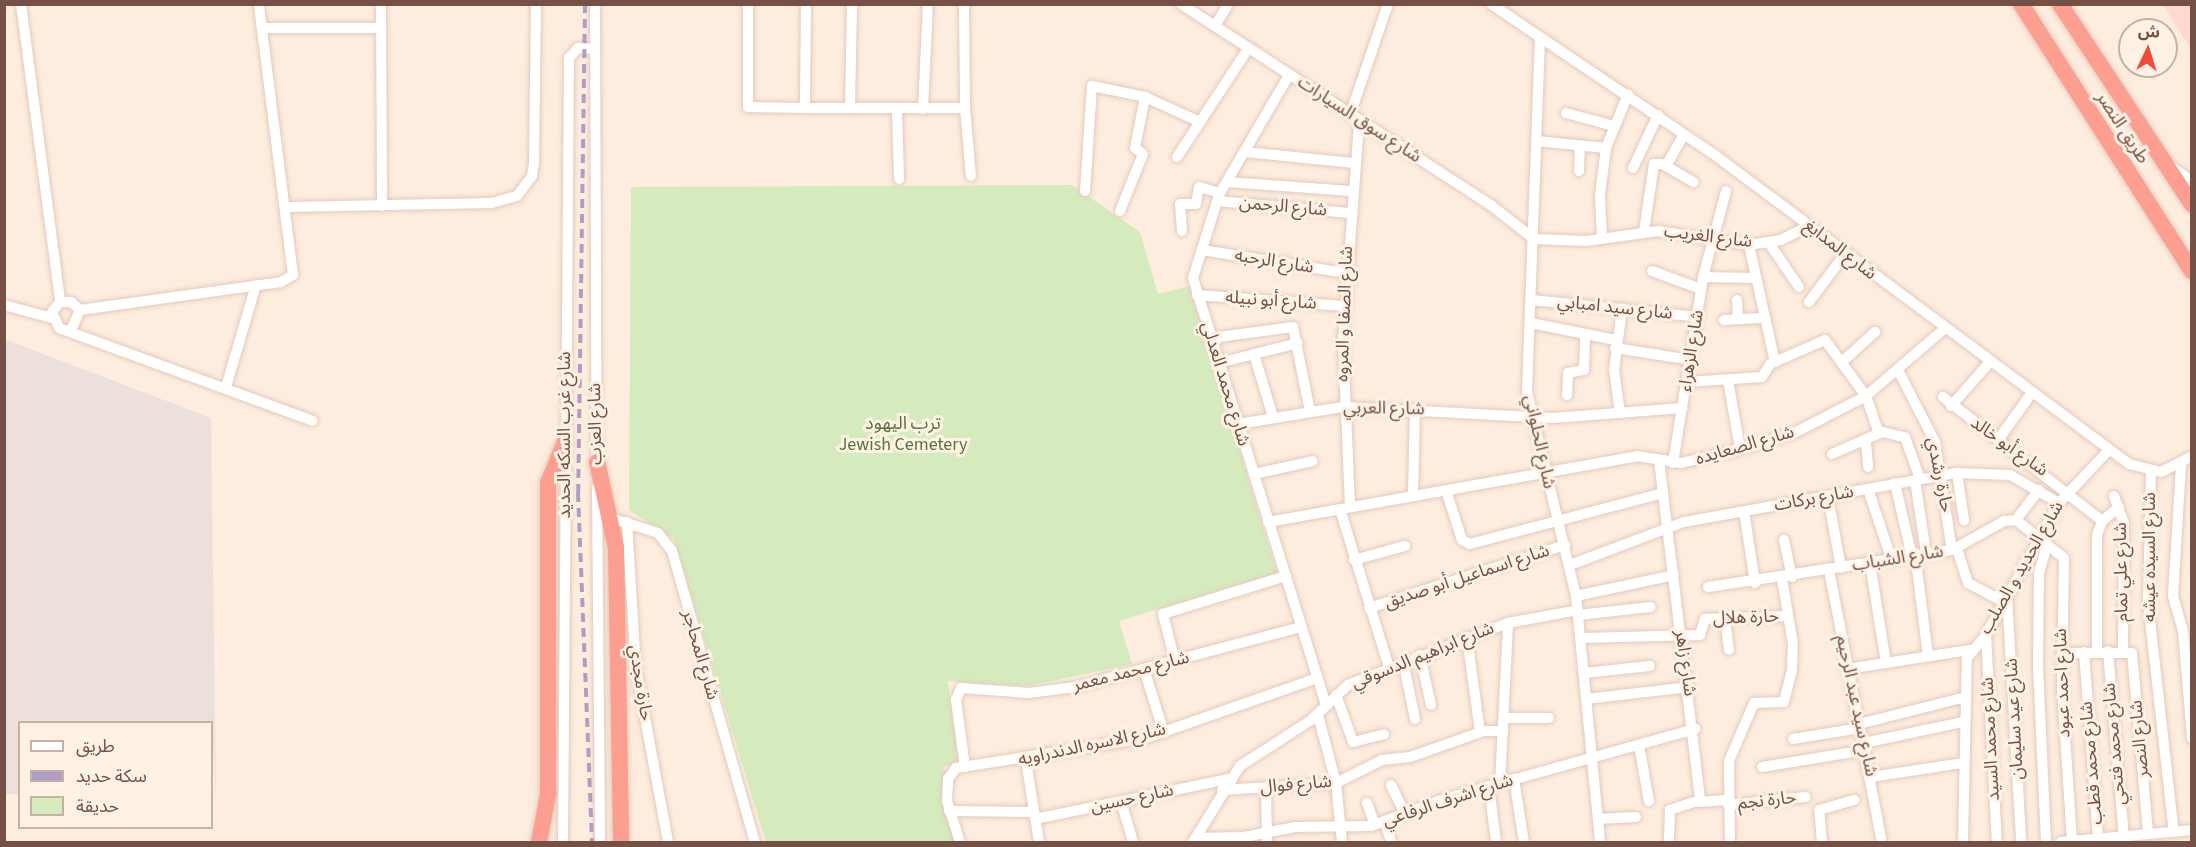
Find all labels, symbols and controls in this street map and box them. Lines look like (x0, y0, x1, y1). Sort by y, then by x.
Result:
north arrow (2118, 18, 2178, 78)
text: ش (2137, 20, 2161, 44)
street label: شارع سوق السيارات (1293, 72, 1425, 168)
street label: طريق النصر (2091, 88, 2153, 168)
street label: شارع الرحمن (1238, 192, 1328, 222)
street label: شارع المدابغ (1799, 215, 1881, 285)
street label: شارع الغريب (1663, 221, 1753, 253)
street label: شارع الرحبه (1233, 245, 1315, 279)
street label: شارع الصفا و المروه (1332, 246, 1358, 382)
street label: شارع أبو نبيله (1224, 287, 1318, 315)
street label: شارع سيد امبابي (1556, 291, 1674, 325)
street label: شارع الزهراء (1675, 308, 1709, 394)
street label: شارع محمد العدلي (1196, 319, 1254, 449)
street label: شارع غرب السكه الحديد (554, 351, 576, 519)
street label: شارع العزب (584, 383, 608, 465)
street label: شارع الحلواني (1519, 393, 1559, 491)
street label: شارع العربي (1343, 397, 1425, 421)
street label: شارع أبو خالد (1966, 412, 2052, 482)
park label: ترب اليهود Jewish Cemetery (839, 414, 967, 456)
street label: شارع الصعايده (1693, 422, 1797, 470)
street label: حارة رشدي (1921, 436, 1957, 514)
street label: شارع بركات (1773, 481, 1855, 517)
street label: شارع السيده عيشه (2139, 492, 2161, 622)
street label: شارع الحديد و الصلب (1975, 498, 2069, 638)
street label: شارع علي تمام (2110, 522, 2134, 622)
street label: شارع اسماعيل أبو صديق (1382, 540, 1552, 614)
street label: شارع الشباب (1851, 541, 1945, 577)
street label: حارة هلال (1713, 606, 1779, 630)
street label: شارع المحاجر (677, 608, 723, 702)
street label: شارع ابراهيم الدسوقي (1349, 618, 1497, 694)
street label: شارع احمد عبود (2050, 628, 2076, 738)
street label: شارع زاهر (1670, 629, 1700, 697)
street label: شارع سيد عبد الرحيم (1830, 633, 1882, 779)
street label: حارة مجدي (623, 643, 657, 723)
street label: شارع محمد معمر (1070, 647, 1192, 697)
street label: شارع عيد سليمان (2001, 658, 2029, 780)
street label: شارع محمد السيد (1977, 677, 2005, 801)
street label: شارع محمد فتحي (2099, 682, 2131, 806)
street label: شارع النصر (2126, 699, 2154, 779)
street label: شارع محمد قطب (2076, 700, 2108, 826)
street label: شارع الاسره الدندراويه (1016, 719, 1168, 771)
legend (18, 721, 213, 829)
text: طريق (76, 734, 115, 759)
text: سكة حديد (76, 764, 147, 789)
street label: شارع اشرف الرفاعي (1380, 770, 1516, 832)
street label: شارع فوال (1259, 771, 1333, 799)
street label: شارع حسين (1088, 780, 1176, 818)
street label: حارة نجم (1737, 787, 1797, 815)
text: حديقة (76, 794, 119, 819)

